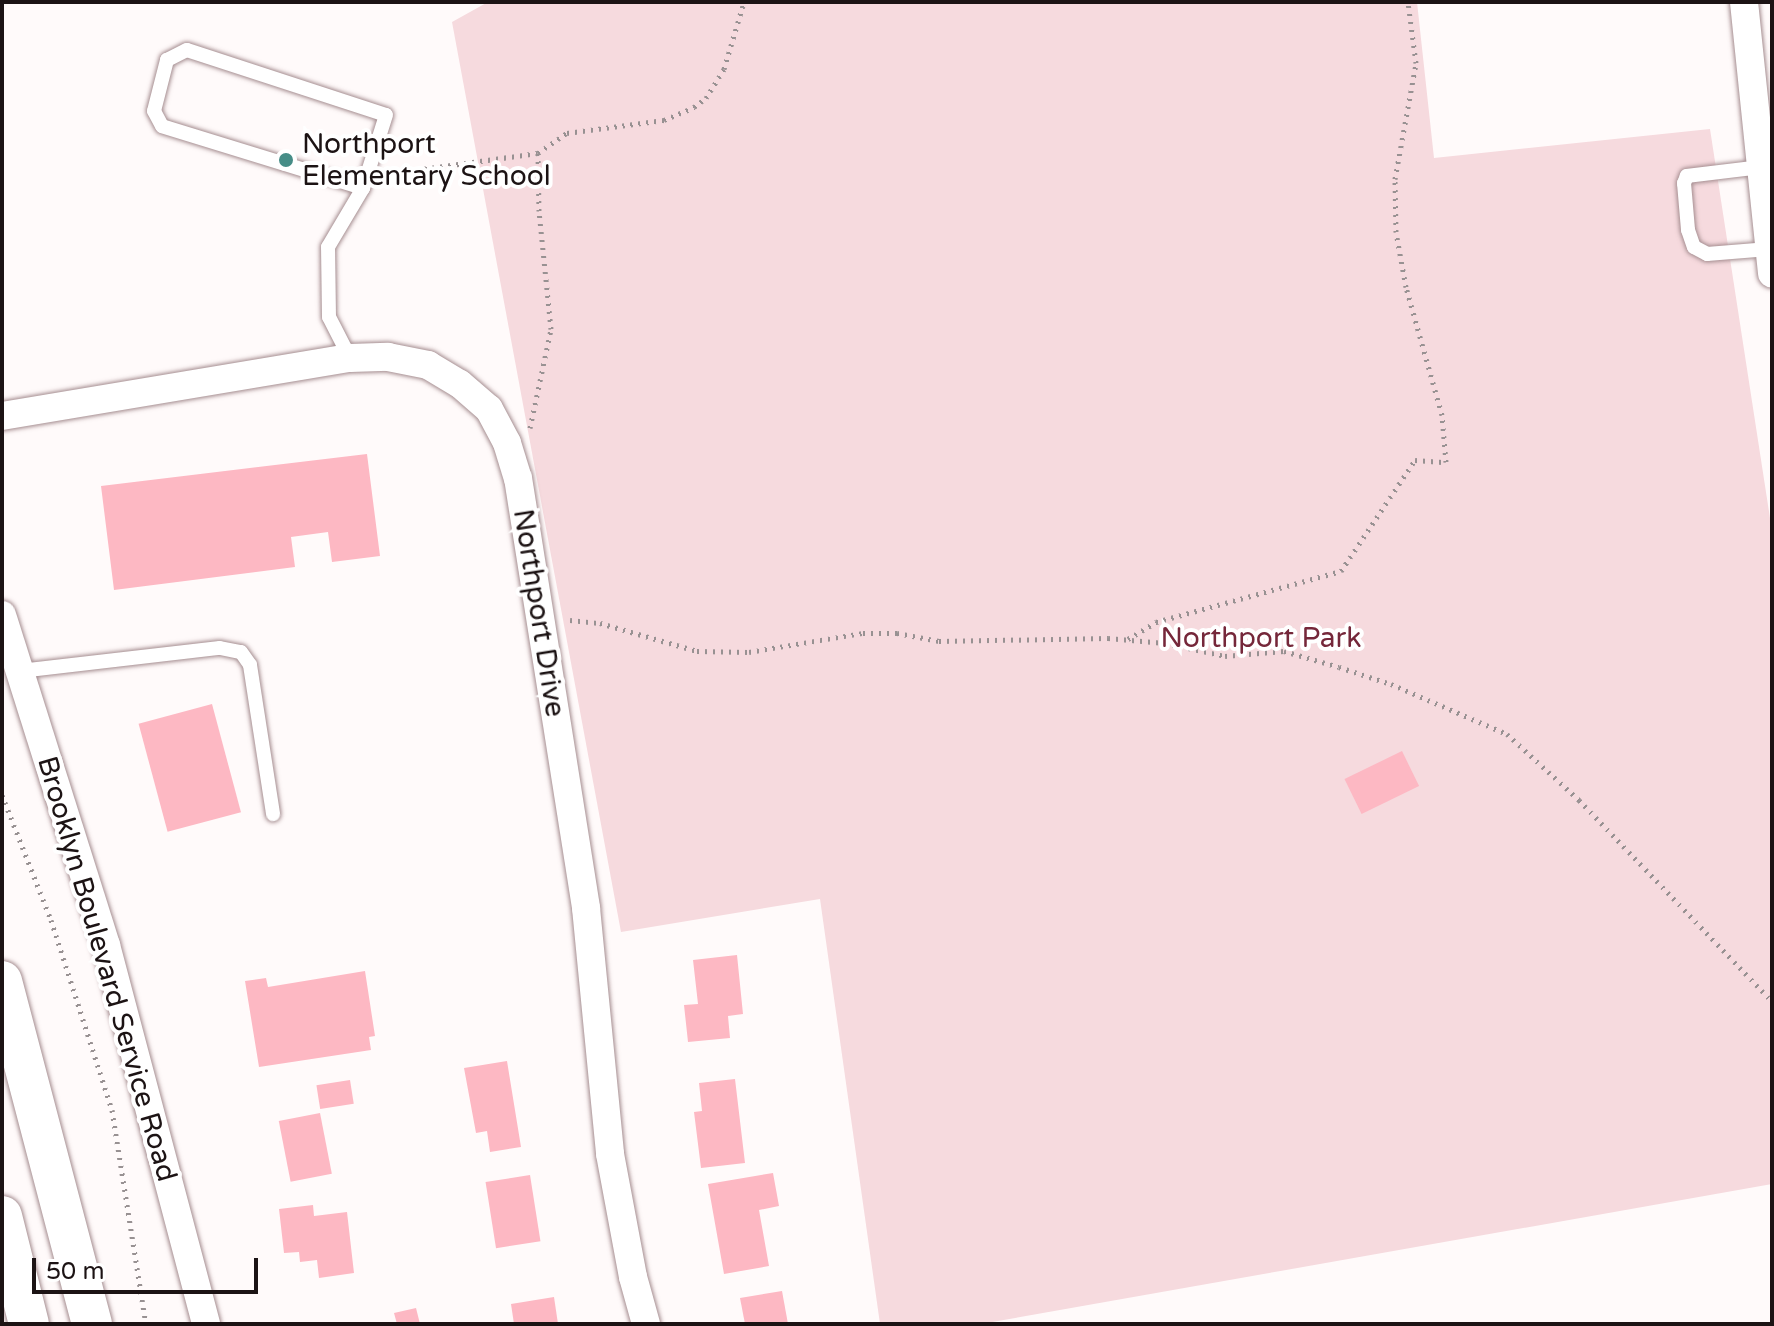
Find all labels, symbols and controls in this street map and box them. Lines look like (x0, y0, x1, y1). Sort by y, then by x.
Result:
place label: Northport Elementary School (302, 127, 551, 193)
marker: Northport Elementary School (277, 151, 295, 169)
street label: Northport Drive (506, 507, 572, 719)
park label: Northport Park (1161, 621, 1361, 655)
street label: Brooklyn Boulevard Service Road (30, 753, 184, 1185)
scale bar (36, 1242, 262, 1292)
text: 50 m (46, 1257, 104, 1286)

